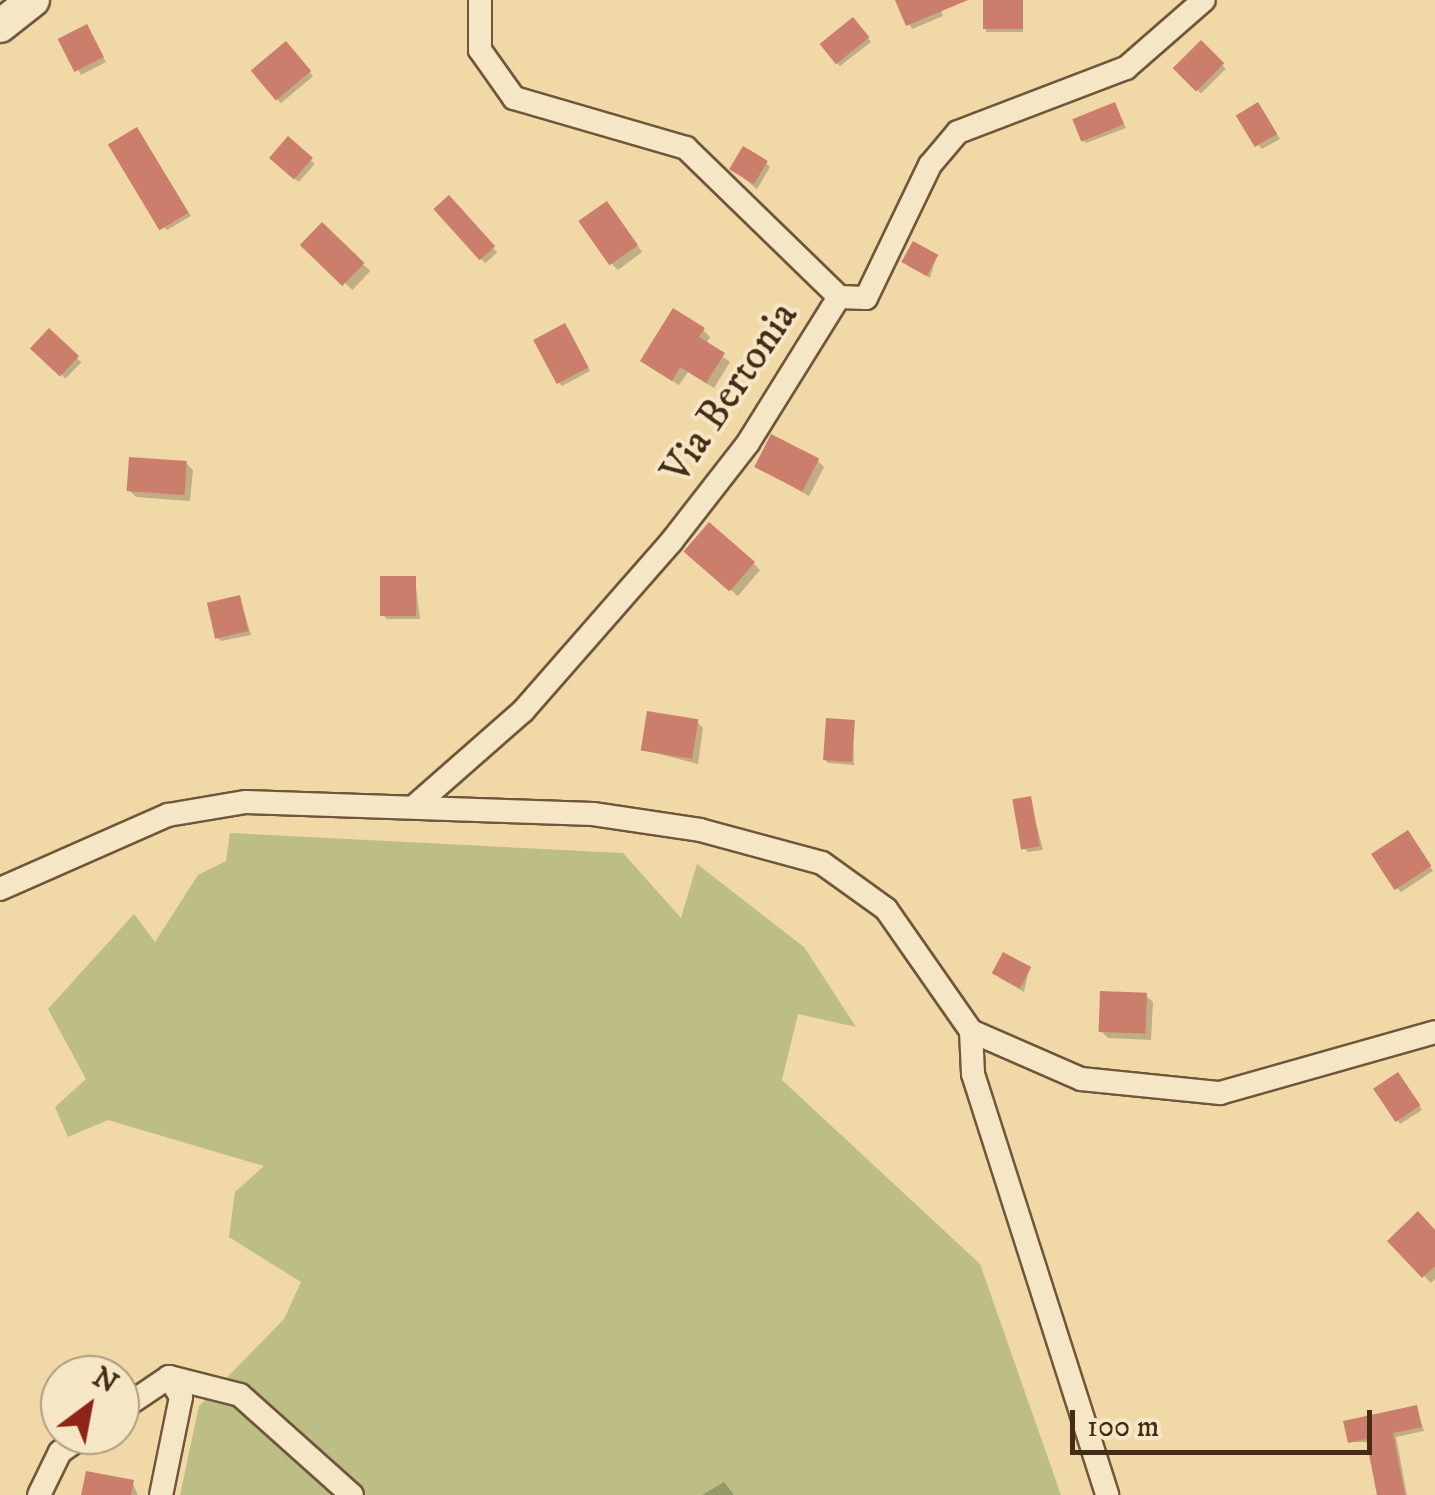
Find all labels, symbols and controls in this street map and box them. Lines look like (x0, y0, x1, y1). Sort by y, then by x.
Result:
street label: Via Bertonia (651, 293, 809, 493)
north arrow (40, 1355, 140, 1455)
text: N (86, 1360, 124, 1402)
scale bar (1075, 1390, 1378, 1452)
text: 100 m (1087, 1409, 1159, 1446)

